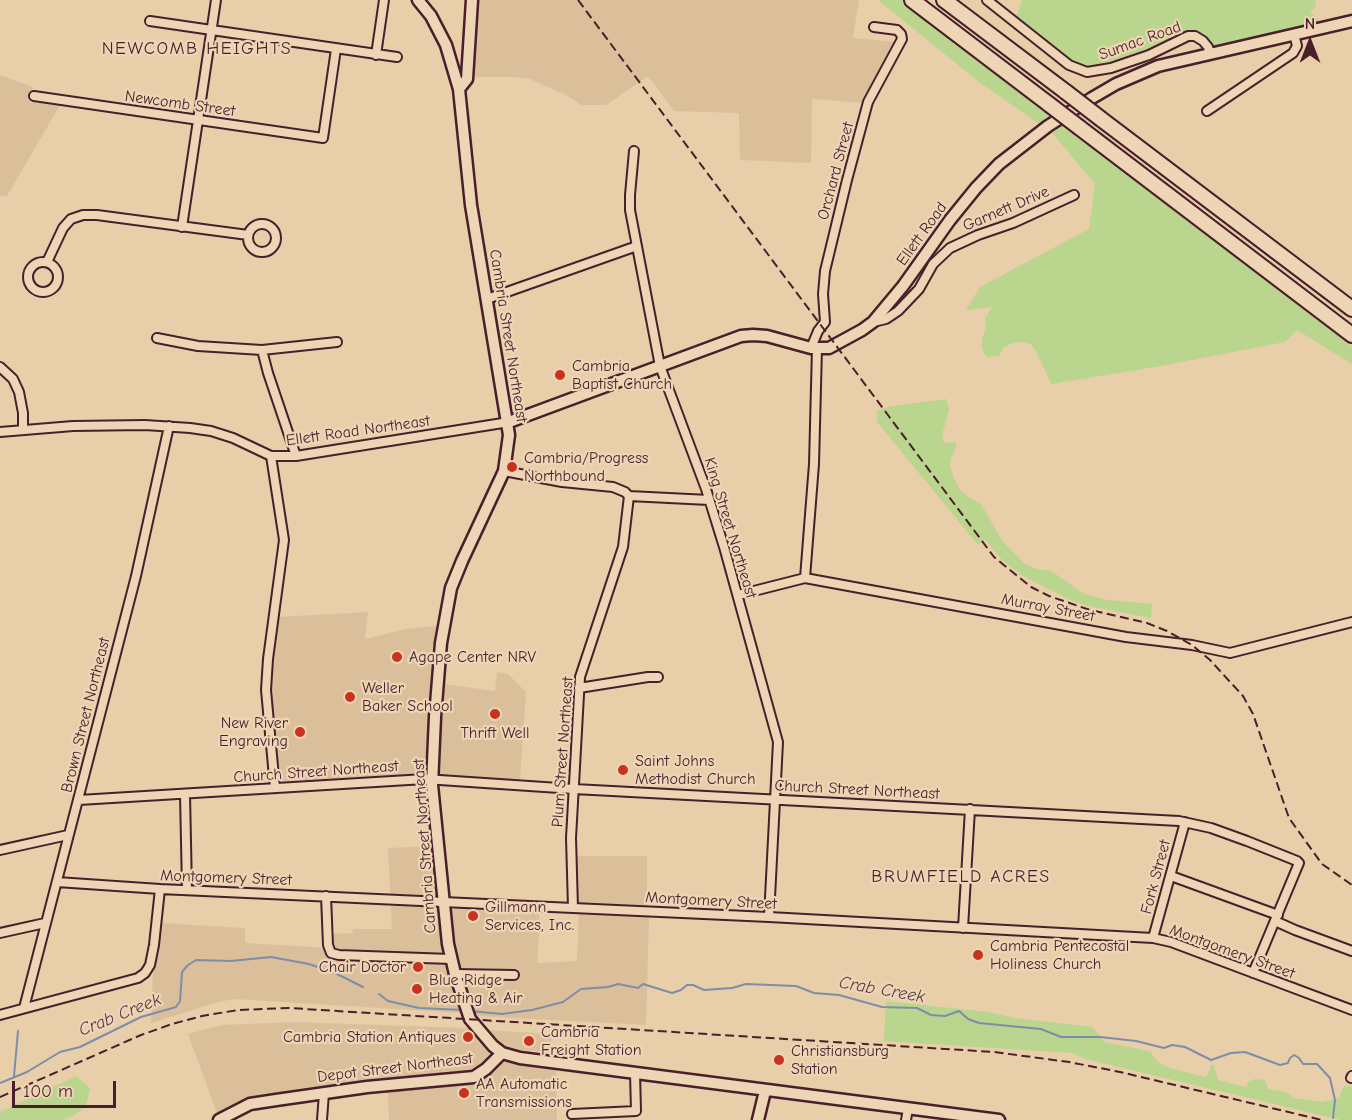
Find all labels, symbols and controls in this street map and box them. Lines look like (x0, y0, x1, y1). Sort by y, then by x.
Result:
north arrow (1280, 12, 1340, 72)
text: N (1305, 15, 1315, 33)
street label: Sumac Road (1096, 17, 1184, 65)
district label: NEWCOMB HEIGHTS (102, 38, 292, 60)
street label: Newcomb Street (124, 87, 236, 121)
street label: Orchard Street (814, 120, 858, 222)
street label: Garnett Drive (960, 182, 1052, 236)
street label: Ellett Road (893, 199, 951, 269)
street label: Cambria Street Northeast (485, 248, 531, 424)
place label: Cambria Baptist Church (572, 356, 672, 394)
marker: Cambria Baptist Church (553, 368, 567, 382)
street label: Ellett Road Northeast (285, 411, 431, 451)
place label: Cambria/Progress Northbound (524, 448, 648, 486)
street label: King Street Northeast (699, 455, 761, 601)
marker: Cambria/Progress Northbound (505, 460, 519, 474)
street label: Murray Street (1000, 590, 1096, 626)
street label: Brown Street Northeast (57, 635, 115, 795)
place label: Agape Center NRV (409, 647, 536, 667)
marker: Agape Center NRV (390, 650, 404, 664)
street label: Plum Street Northeast (548, 676, 578, 828)
place label: Weller Baker School (362, 678, 453, 716)
marker: Weller Baker School (343, 690, 357, 704)
marker: Thrift Well (488, 707, 502, 721)
place label: New River Engraving (219, 713, 288, 751)
place label: Thrift Well (460, 723, 530, 743)
marker: New River Engraving (293, 725, 307, 739)
place label: Saint Johns Methodist Church (635, 751, 755, 789)
street label: Church Street Northeast (233, 757, 399, 787)
street label: Cambria Street Northeast (409, 758, 441, 934)
marker: Saint Johns Methodist Church (616, 763, 630, 777)
street label: Church Street Northeast (774, 776, 940, 804)
street label: Fork Street (1137, 838, 1175, 916)
street label: Montgomery Street (160, 866, 292, 890)
district label: BRUMFIELD ACRES (871, 866, 1051, 888)
street label: Montgomery Street (645, 888, 777, 914)
place label: Gillmann Services, Inc. (485, 897, 574, 935)
marker: Gillmann Services, Inc. (466, 909, 480, 923)
street label: Montgomery Street (1167, 920, 1297, 984)
place label: Cambria Pentecostal Holiness Church (990, 936, 1129, 974)
marker: Cambria Pentecostal Holiness Church (971, 948, 985, 962)
place label: Chair Doctor (319, 957, 406, 977)
marker: Chair Doctor (411, 960, 425, 974)
place label: Blue Ridge Heating & Air (429, 970, 523, 1008)
water label: Crab Creek (837, 972, 927, 1008)
marker: Blue Ridge Heating & Air (410, 982, 424, 996)
water label: Crab Creek (76, 989, 164, 1041)
place label: Cambria Freight Station (541, 1022, 642, 1060)
place label: Cambria Station Antiques (283, 1027, 456, 1047)
marker: Cambria Station Antiques (461, 1030, 475, 1044)
marker: Cambria Freight Station (522, 1034, 536, 1048)
place label: Christiansburg Station (791, 1041, 889, 1079)
street label: Depot Street Northeast (316, 1049, 474, 1087)
marker: Christiansburg Station (772, 1053, 786, 1067)
scale bar (15, 1069, 118, 1107)
place label: AA Automatic Transmissions (476, 1074, 572, 1112)
text: 100 m (23, 1081, 73, 1102)
marker: AA Automatic Transmissions (457, 1086, 471, 1100)

